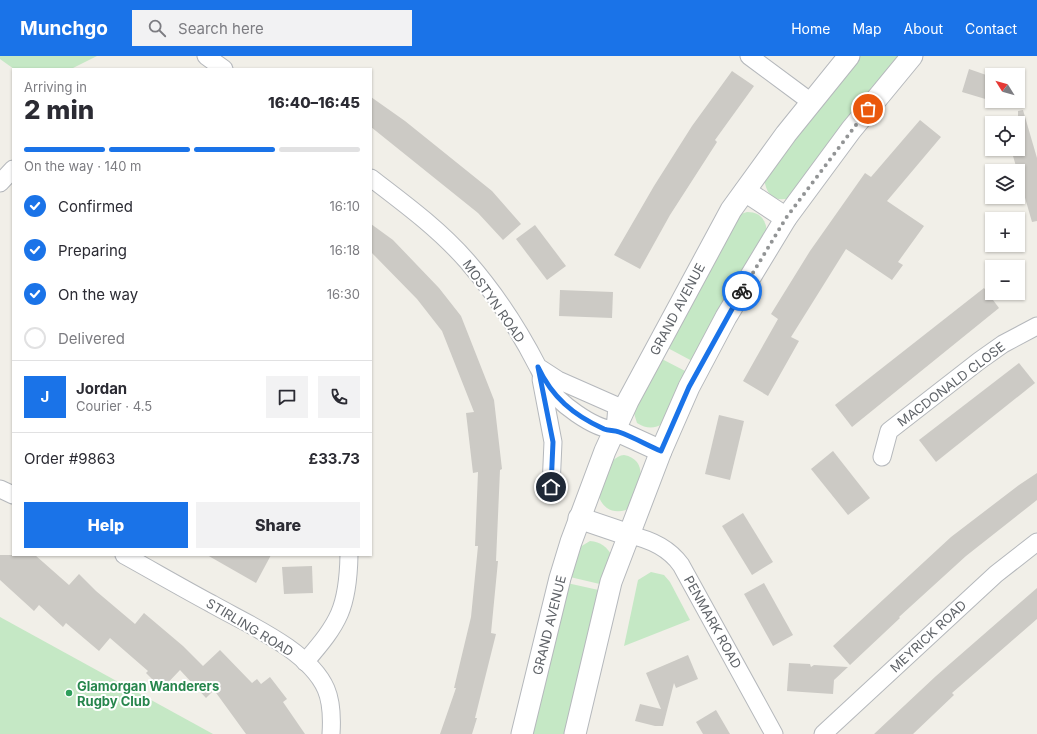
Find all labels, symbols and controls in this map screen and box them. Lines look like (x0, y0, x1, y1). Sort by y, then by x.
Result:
search box (132, 10, 412, 46)
text: Munchgo (20, 17, 108, 40)
icon: search (146, 17, 168, 39)
text: Search here (178, 19, 264, 38)
text: Home (791, 20, 830, 37)
text: Map (852, 20, 882, 37)
text: About (904, 20, 943, 37)
text: Contact (965, 20, 1017, 37)
north arrow (985, 68, 1025, 108)
map controls (985, 68, 1025, 300)
text: Arriving in (24, 79, 87, 95)
pin (851, 92, 885, 126)
text: 16:40–16:45 (268, 93, 360, 112)
text: 2 min (24, 94, 94, 125)
icon: bag (857, 98, 879, 120)
button: locate (985, 116, 1025, 156)
text: On the way · 140 m (24, 158, 142, 174)
button: layers (985, 164, 1025, 204)
icon: check (24, 195, 46, 217)
text: Confirmed (58, 197, 133, 216)
text: 16:10 (329, 198, 360, 214)
button: + (985, 212, 1025, 252)
icon: check (24, 239, 46, 261)
text: Preparing (58, 241, 127, 260)
text: 16:18 (330, 242, 360, 258)
street label: MOSTYN ROAD (460, 257, 528, 345)
street label: GRAND AVENUE (646, 260, 708, 358)
button: − (985, 260, 1025, 300)
courier (722, 271, 762, 311)
icon: bike (731, 280, 753, 302)
icon: check (24, 283, 46, 305)
text: On the way (58, 285, 138, 304)
text: 16:30 (327, 286, 360, 302)
text: Delivered (58, 329, 125, 348)
street label: MACDONALD CLOSE (894, 338, 1008, 430)
button: chat (266, 376, 308, 418)
button: phone (318, 376, 360, 418)
text: Jordan (76, 379, 127, 398)
text: J (41, 387, 49, 406)
text: Courier · 4.5 (76, 398, 152, 414)
text: Order #9863 (24, 449, 115, 468)
text: £33.73 (309, 449, 360, 468)
pin (534, 470, 568, 504)
icon: home (540, 476, 562, 498)
button: Help (24, 502, 188, 548)
button: Share (196, 502, 360, 548)
street label: PENMARK ROAD (681, 573, 745, 671)
street label: GRAND AVENUE (529, 574, 569, 676)
street label: STIRLING ROAD (204, 595, 296, 659)
street label: MEYRICK ROAD (887, 597, 969, 675)
place label: Glamorgan Wanderers Rugby Club (77, 678, 219, 709)
marker: Glamorgan Wanderers Rugby Club (64, 688, 74, 698)

